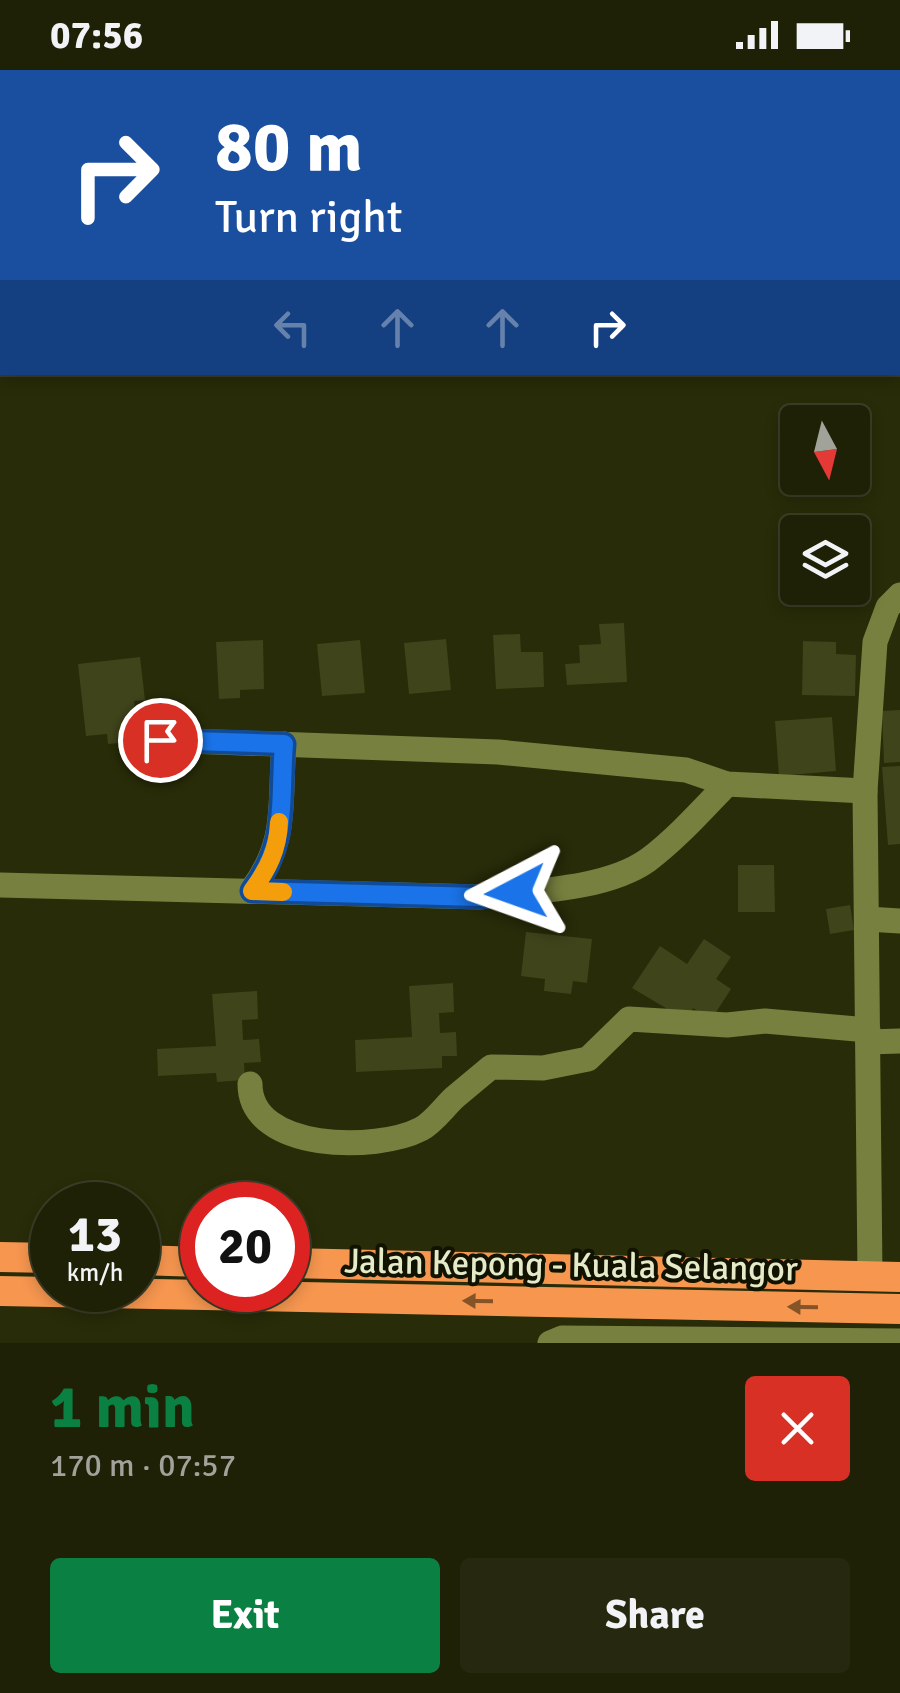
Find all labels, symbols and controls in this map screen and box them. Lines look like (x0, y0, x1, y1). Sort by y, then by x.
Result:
text: 07:56 (50, 12, 143, 59)
text: 80 m (215, 104, 363, 190)
icon: right (50, 110, 180, 240)
text: Turn right (215, 190, 403, 245)
icon: left (265, 300, 320, 355)
icon: ahead (370, 300, 425, 355)
icon: ahead (475, 300, 530, 355)
icon: right (580, 300, 635, 355)
north arrow (780, 405, 870, 495)
map controls (780, 405, 870, 605)
button: layers (780, 515, 870, 605)
pin (118, 698, 203, 783)
icon: arrive (133, 713, 188, 768)
position arrow (464, 840, 568, 944)
speed limit sign: 20 (180, 1182, 310, 1312)
text: 13 (68, 1204, 122, 1266)
street label: Jalan Kepong - Kuala Selangor (344, 1240, 798, 1290)
text: km/h (67, 1257, 123, 1288)
one-way arrow (461, 1292, 493, 1308)
one-way arrow (786, 1299, 818, 1315)
text: 1 min (50, 1371, 195, 1445)
button: close (745, 1376, 850, 1481)
text: 170 m · 07:57 (50, 1446, 236, 1485)
button: Exit (50, 1558, 440, 1673)
button: Share (460, 1558, 850, 1673)

